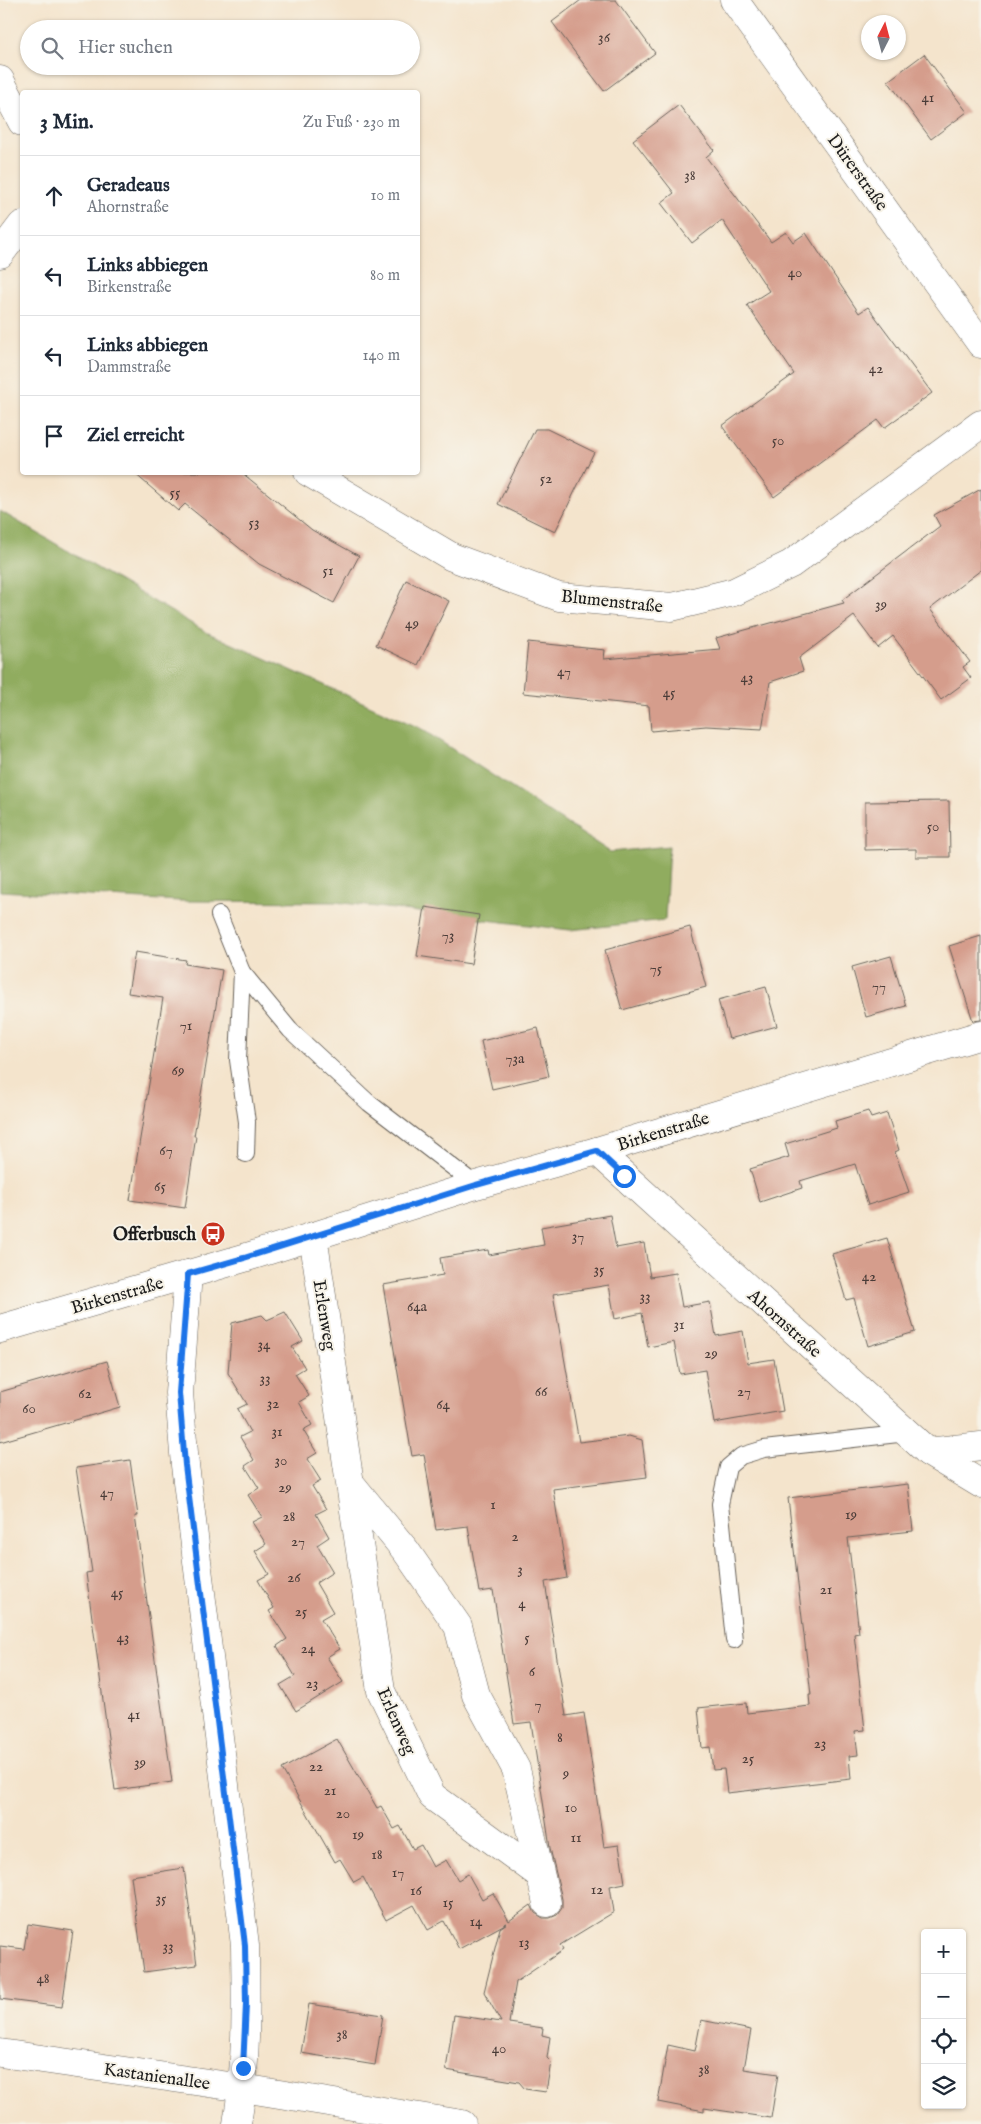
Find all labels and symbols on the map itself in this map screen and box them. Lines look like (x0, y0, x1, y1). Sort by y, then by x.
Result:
north arrow (861, 15, 906, 60)
house number: 36 (598, 28, 611, 47)
house number: 41 (922, 88, 934, 107)
street label: Dürerstraße (821, 130, 892, 216)
house number: 38 (684, 166, 696, 185)
house number: 40 (788, 263, 802, 282)
house number: 42 (869, 359, 883, 378)
house number: 50 (772, 431, 784, 450)
house number: 52 (540, 469, 552, 488)
house number: 55 (170, 483, 181, 502)
house number: 53 (248, 513, 260, 532)
house number: 51 (322, 561, 334, 580)
street label: Blumenstraße (560, 586, 664, 619)
house number: 39 (875, 595, 887, 614)
house number: 49 (405, 614, 419, 633)
house number: 47 (557, 662, 571, 681)
house number: 43 (741, 668, 753, 687)
house number: 45 (663, 683, 676, 702)
house number: 50 (927, 817, 939, 836)
house number: 73 (442, 926, 454, 945)
house number: 75 (650, 959, 663, 978)
house number: 77 (872, 977, 886, 996)
house number: 71 (180, 1016, 192, 1035)
house number: 73a (505, 1049, 525, 1068)
house number: 69 (172, 1061, 184, 1080)
street label: Birkenstraße (615, 1108, 712, 1157)
house number: 67 (159, 1141, 173, 1160)
route start (613, 1165, 636, 1188)
house number: 65 (154, 1177, 166, 1196)
bus stop icon: Offerbusch (200, 1221, 226, 1247)
place label: Offerbusch (113, 1224, 196, 1247)
house number: 37 (572, 1227, 584, 1246)
house number: 35 (593, 1260, 605, 1279)
house number: 42 (862, 1267, 876, 1286)
street label: Birkenstraße (69, 1272, 166, 1321)
street label: Erlenweg (307, 1278, 340, 1352)
street label: Ahornstraße (741, 1284, 826, 1363)
house number: 33 (639, 1287, 651, 1306)
house number: 64a (407, 1297, 428, 1316)
house number: 31 (673, 1315, 685, 1334)
house number: 34 (258, 1335, 271, 1354)
house number: 29 (704, 1344, 718, 1363)
house number: 33 (259, 1369, 271, 1388)
house number: 66 (535, 1382, 548, 1401)
house number: 27 (737, 1382, 751, 1401)
house number: 62 (78, 1384, 92, 1403)
house number: 32 (267, 1394, 279, 1413)
house number: 64 (436, 1395, 450, 1414)
house number: 60 (22, 1399, 36, 1418)
house number: 31 (271, 1422, 283, 1441)
house number: 30 (275, 1451, 287, 1470)
house number: 29 (278, 1478, 292, 1497)
house number: 47 (100, 1483, 114, 1502)
house number: 1 (490, 1495, 496, 1514)
house number: 19 (845, 1505, 857, 1524)
house number: 28 (283, 1507, 296, 1526)
house number: 2 (511, 1527, 519, 1546)
house number: 27 (291, 1532, 305, 1551)
house number: 3 (517, 1560, 523, 1579)
house number: 26 (287, 1568, 301, 1587)
house number: 21 (820, 1580, 832, 1599)
house number: 45 (111, 1583, 124, 1602)
house number: 4 (518, 1594, 526, 1613)
house number: 25 (295, 1602, 308, 1621)
house number: 43 (117, 1628, 129, 1647)
house number: 5 (524, 1628, 530, 1647)
house number: 24 (301, 1639, 316, 1658)
house number: 6 (529, 1662, 536, 1681)
house number: 23 (306, 1674, 318, 1693)
street label: Erlenweg (371, 1684, 421, 1759)
house number: 7 (534, 1695, 542, 1714)
house number: 41 (128, 1705, 140, 1724)
house number: 8 (557, 1728, 563, 1747)
house number: 23 (814, 1734, 826, 1753)
house number: 25 (742, 1749, 755, 1768)
house number: 39 (134, 1753, 146, 1772)
house number: 22 (309, 1757, 323, 1776)
house number: 9 (562, 1764, 569, 1783)
house number: 21 (324, 1781, 336, 1800)
house number: 10 (565, 1798, 577, 1817)
house number: 20 (336, 1804, 350, 1823)
house number: 19 (352, 1825, 364, 1844)
house number: 11 (570, 1828, 582, 1847)
house number: 18 (371, 1845, 383, 1864)
house number: 17 (392, 1863, 404, 1882)
house number: 12 (591, 1880, 603, 1899)
house number: 16 (410, 1881, 423, 1900)
house number: 35 (155, 1889, 167, 1908)
house number: 15 (442, 1893, 454, 1912)
house number: 14 (470, 1912, 483, 1931)
house number: 13 (518, 1933, 530, 1952)
house number: 33 (162, 1937, 174, 1956)
house number: 48 (36, 1969, 50, 1988)
house number: 38 (336, 2025, 348, 2044)
house number: 40 (492, 2039, 506, 2058)
route end (232, 2057, 255, 2080)
street label: Kastanienallee (102, 2059, 212, 2096)
house number: 38 (698, 2060, 710, 2079)

